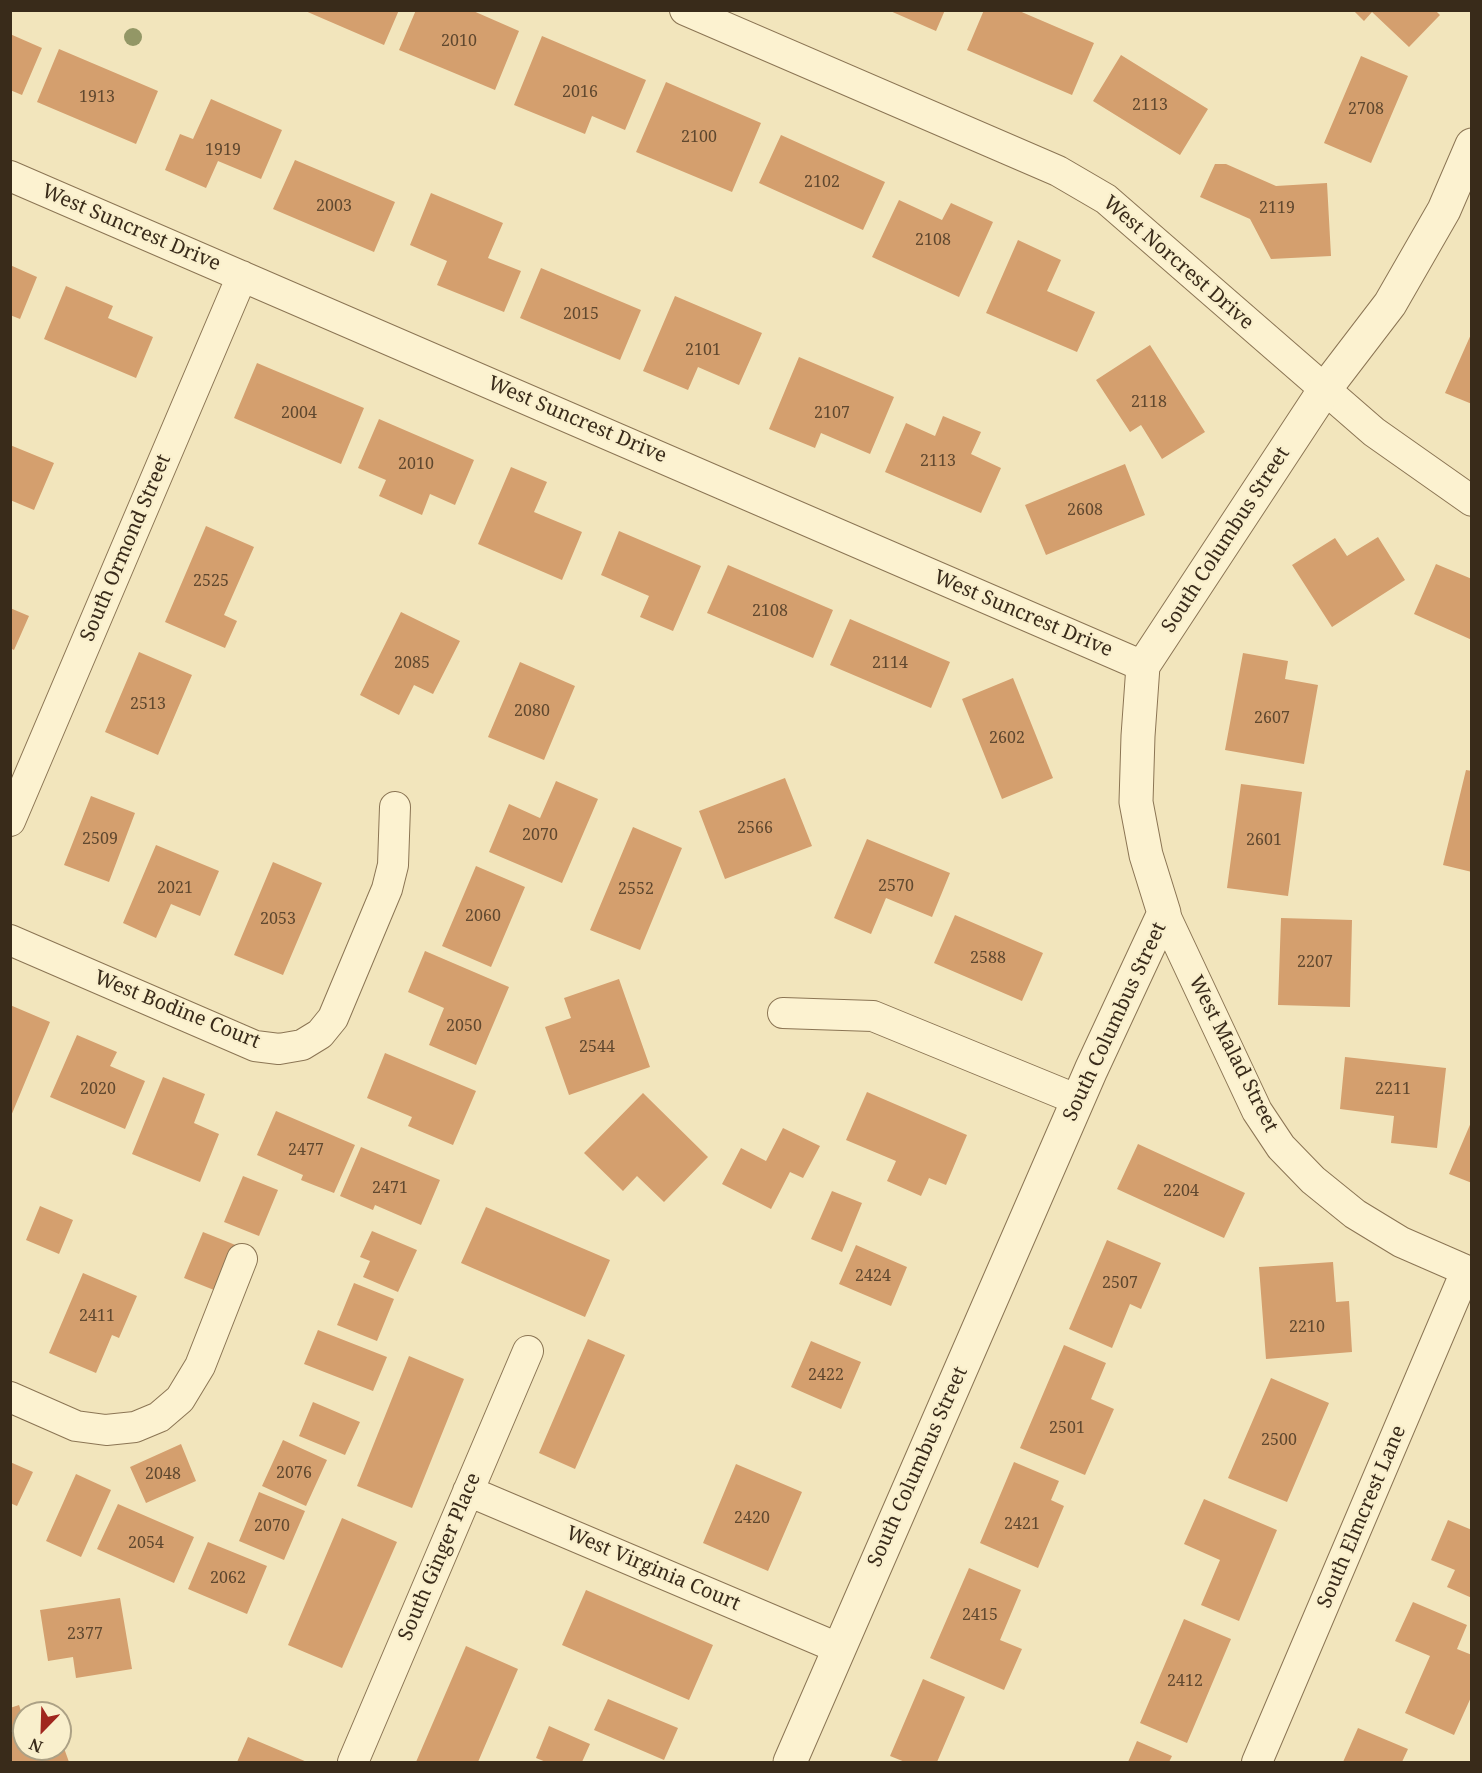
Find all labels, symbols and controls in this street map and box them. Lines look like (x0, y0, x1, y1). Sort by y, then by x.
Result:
house number: 2010 (441, 31, 477, 51)
house number: 2016 (562, 82, 598, 102)
house number: 1913 (79, 87, 115, 107)
house number: 2113 (1132, 95, 1168, 115)
house number: 2708 (1348, 99, 1384, 119)
house number: 2100 (681, 127, 717, 147)
house number: 1919 (205, 140, 241, 160)
house number: 2102 (804, 172, 840, 192)
street label: West Suncrest Drive (38, 179, 224, 277)
street label: West Norcrest Drive (1098, 191, 1258, 335)
house number: 2003 (316, 196, 352, 216)
house number: 2119 (1259, 198, 1295, 218)
house number: 2108 (915, 230, 951, 250)
house number: 2015 (563, 304, 599, 324)
house number: 2101 (685, 340, 721, 360)
street label: West Suncrest Drive (484, 371, 670, 469)
house number: 2118 (1131, 392, 1167, 412)
house number: 2004 (281, 403, 317, 423)
house number: 2107 (814, 403, 850, 423)
street label: South Columbus Street (1157, 443, 1295, 637)
street label: South Ormond Street (76, 451, 176, 645)
house number: 2113 (920, 451, 956, 471)
house number: 2010 (398, 454, 434, 474)
house number: 2608 (1067, 500, 1103, 520)
street label: West Suncrest Drive (930, 565, 1116, 663)
house number: 2525 (193, 571, 229, 591)
house number: 2108 (752, 601, 788, 621)
house number: 2085 (394, 653, 430, 673)
house number: 2114 (872, 653, 908, 673)
house number: 2513 (130, 694, 166, 714)
house number: 2080 (514, 701, 550, 721)
house number: 2607 (1254, 708, 1290, 728)
house number: 2602 (989, 728, 1025, 748)
house number: 2566 (737, 818, 773, 838)
house number: 2070 (522, 825, 558, 845)
house number: 2509 (82, 829, 118, 849)
house number: 2601 (1246, 830, 1282, 850)
house number: 2570 (878, 876, 914, 896)
house number: 2021 (157, 878, 193, 898)
house number: 2552 (618, 879, 654, 899)
house number: 2060 (465, 906, 501, 926)
house number: 2053 (260, 909, 296, 929)
street label: South Columbus Street (1058, 919, 1172, 1125)
house number: 2588 (970, 948, 1006, 968)
house number: 2207 (1297, 952, 1333, 972)
street label: West Bodine Court (91, 966, 263, 1054)
street label: West Malad Street (1183, 972, 1283, 1136)
house number: 2050 (446, 1016, 482, 1036)
house number: 2544 (579, 1037, 615, 1057)
house number: 2020 (80, 1079, 116, 1099)
house number: 2211 (1375, 1079, 1411, 1099)
house number: 2477 (288, 1140, 324, 1160)
house number: 2471 (372, 1178, 408, 1198)
house number: 2204 (1163, 1181, 1199, 1201)
house number: 2424 (855, 1266, 891, 1286)
house number: 2507 (1102, 1273, 1138, 1293)
house number: 2411 (79, 1306, 115, 1326)
house number: 2210 (1289, 1317, 1325, 1337)
street label: South Columbus Street (863, 1363, 973, 1571)
house number: 2422 (808, 1365, 844, 1385)
house number: 2501 (1049, 1418, 1085, 1438)
street label: South Elmcrest Lane (1313, 1422, 1411, 1612)
house number: 2500 (1261, 1430, 1297, 1450)
house number: 2076 (276, 1463, 312, 1483)
house number: 2048 (145, 1464, 181, 1484)
street label: South Ginger Place (394, 1470, 486, 1644)
house number: 2420 (734, 1508, 770, 1528)
house number: 2421 (1004, 1514, 1040, 1534)
house number: 2070 (254, 1516, 290, 1536)
street label: West Virginia Court (562, 1521, 744, 1617)
house number: 2054 (128, 1533, 164, 1553)
house number: 2062 (210, 1568, 246, 1588)
house number: 2415 (962, 1605, 998, 1625)
house number: 2377 (67, 1624, 103, 1644)
house number: 2412 (1167, 1671, 1203, 1691)
north arrow (12, 1701, 72, 1761)
text: N (26, 1733, 46, 1758)

